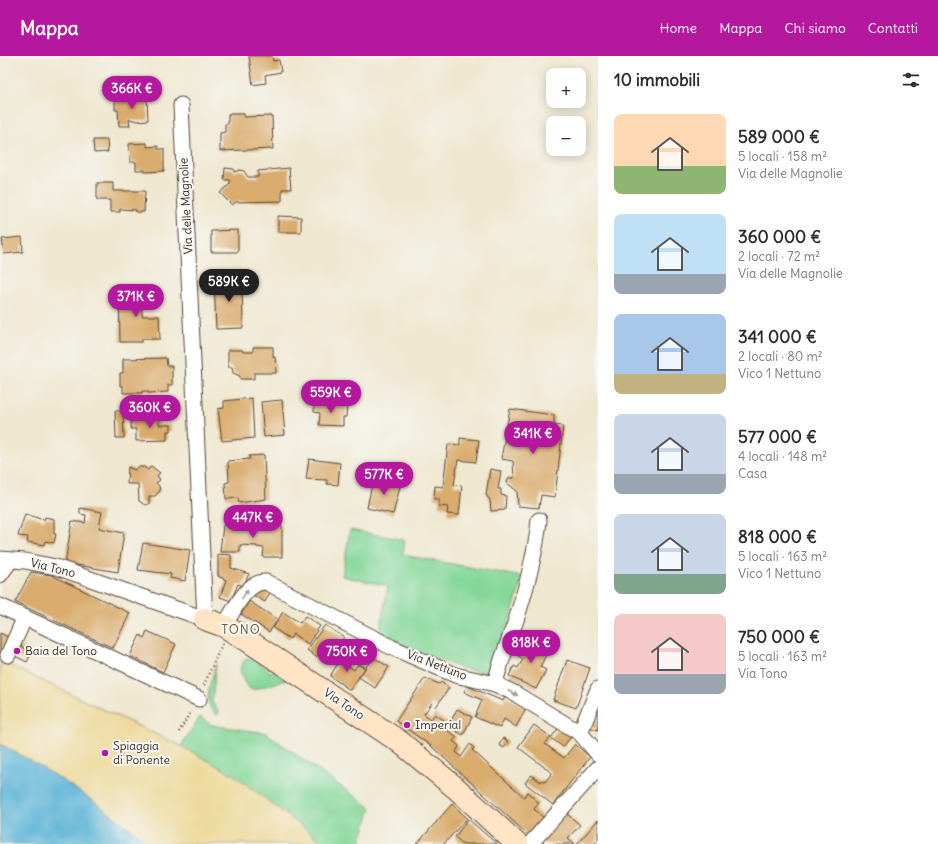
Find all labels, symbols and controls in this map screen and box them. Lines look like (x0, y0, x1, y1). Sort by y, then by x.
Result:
text: Mappa (20, 16, 79, 40)
text: Home (659, 19, 697, 37)
text: Mappa (719, 19, 762, 37)
text: Chi siamo (784, 19, 846, 37)
text: Contatti (868, 19, 918, 37)
map controls (546, 68, 586, 156)
button: + (546, 68, 586, 108)
text: 10 immobili (614, 69, 700, 91)
icon: filters (900, 69, 922, 91)
pin: 366K € (99, 76, 165, 110)
text: 366K € (111, 80, 153, 97)
button: − (546, 116, 586, 156)
text: 589 000 € (738, 126, 820, 148)
icon: home (646, 130, 694, 178)
text: 5 locali · 158 m² (738, 148, 827, 165)
street label: Via delle Magnolie (175, 157, 196, 255)
text: Via delle Magnolie (738, 165, 843, 182)
text: 360 000 € (738, 226, 821, 248)
icon: home (646, 230, 694, 278)
text: 2 locali · 72 m² (738, 248, 820, 265)
text: Via delle Magnolie (738, 265, 843, 282)
pin: 589K € (196, 269, 262, 303)
text: 589K € (208, 273, 250, 290)
pin: 371K € (103, 284, 169, 318)
text: 371K € (117, 288, 155, 305)
text: 341 000 € (738, 326, 817, 348)
icon: home (646, 330, 694, 378)
text: 2 locali · 80 m² (738, 348, 823, 365)
text: Vico 1 Nettuno (738, 365, 821, 382)
pin: 559K € (298, 380, 364, 414)
text: 559K € (310, 384, 352, 401)
pin: 360K € (117, 395, 183, 429)
text: 360K € (129, 399, 171, 416)
pin: 341K € (500, 421, 566, 455)
text: 341K € (513, 425, 553, 442)
text: 577 000 € (738, 426, 817, 448)
icon: home (646, 430, 694, 478)
text: 4 locali · 148 m² (738, 448, 827, 465)
pin: 577K € (351, 462, 417, 496)
text: Casa (738, 465, 767, 482)
text: 577K € (364, 466, 404, 483)
pin: 447K € (220, 505, 286, 539)
text: 447K € (233, 509, 273, 526)
text: 818 000 € (738, 526, 817, 548)
icon: home (646, 530, 694, 578)
text: 5 locali · 163 m² (738, 548, 827, 565)
street label: Via Tono (29, 555, 77, 580)
text: Vico 1 Nettuno (738, 565, 821, 582)
one-way arrow (241, 589, 249, 599)
district label: TONO (221, 621, 261, 638)
text: 750 000 € (738, 626, 820, 648)
pin: 818K € (498, 630, 564, 664)
icon: home (646, 630, 694, 678)
text: 818K € (511, 634, 551, 651)
pin: 750K € (314, 639, 380, 673)
place label: Baia del Tono (25, 643, 97, 658)
text: 750K € (326, 643, 368, 660)
marker: Baia del Tono (12, 646, 22, 656)
street label: Via Nettuno (405, 646, 470, 683)
text: 5 locali · 163 m² (738, 648, 827, 665)
text: Via Tono (738, 665, 788, 682)
street label: Via Tono (321, 685, 368, 723)
one-way arrow (507, 690, 519, 696)
place label: Imperial (415, 717, 461, 732)
marker: Imperial (402, 720, 412, 730)
place label: Spiaggia di Ponente (113, 738, 170, 767)
marker: Spiaggia di Ponente (100, 748, 110, 758)

